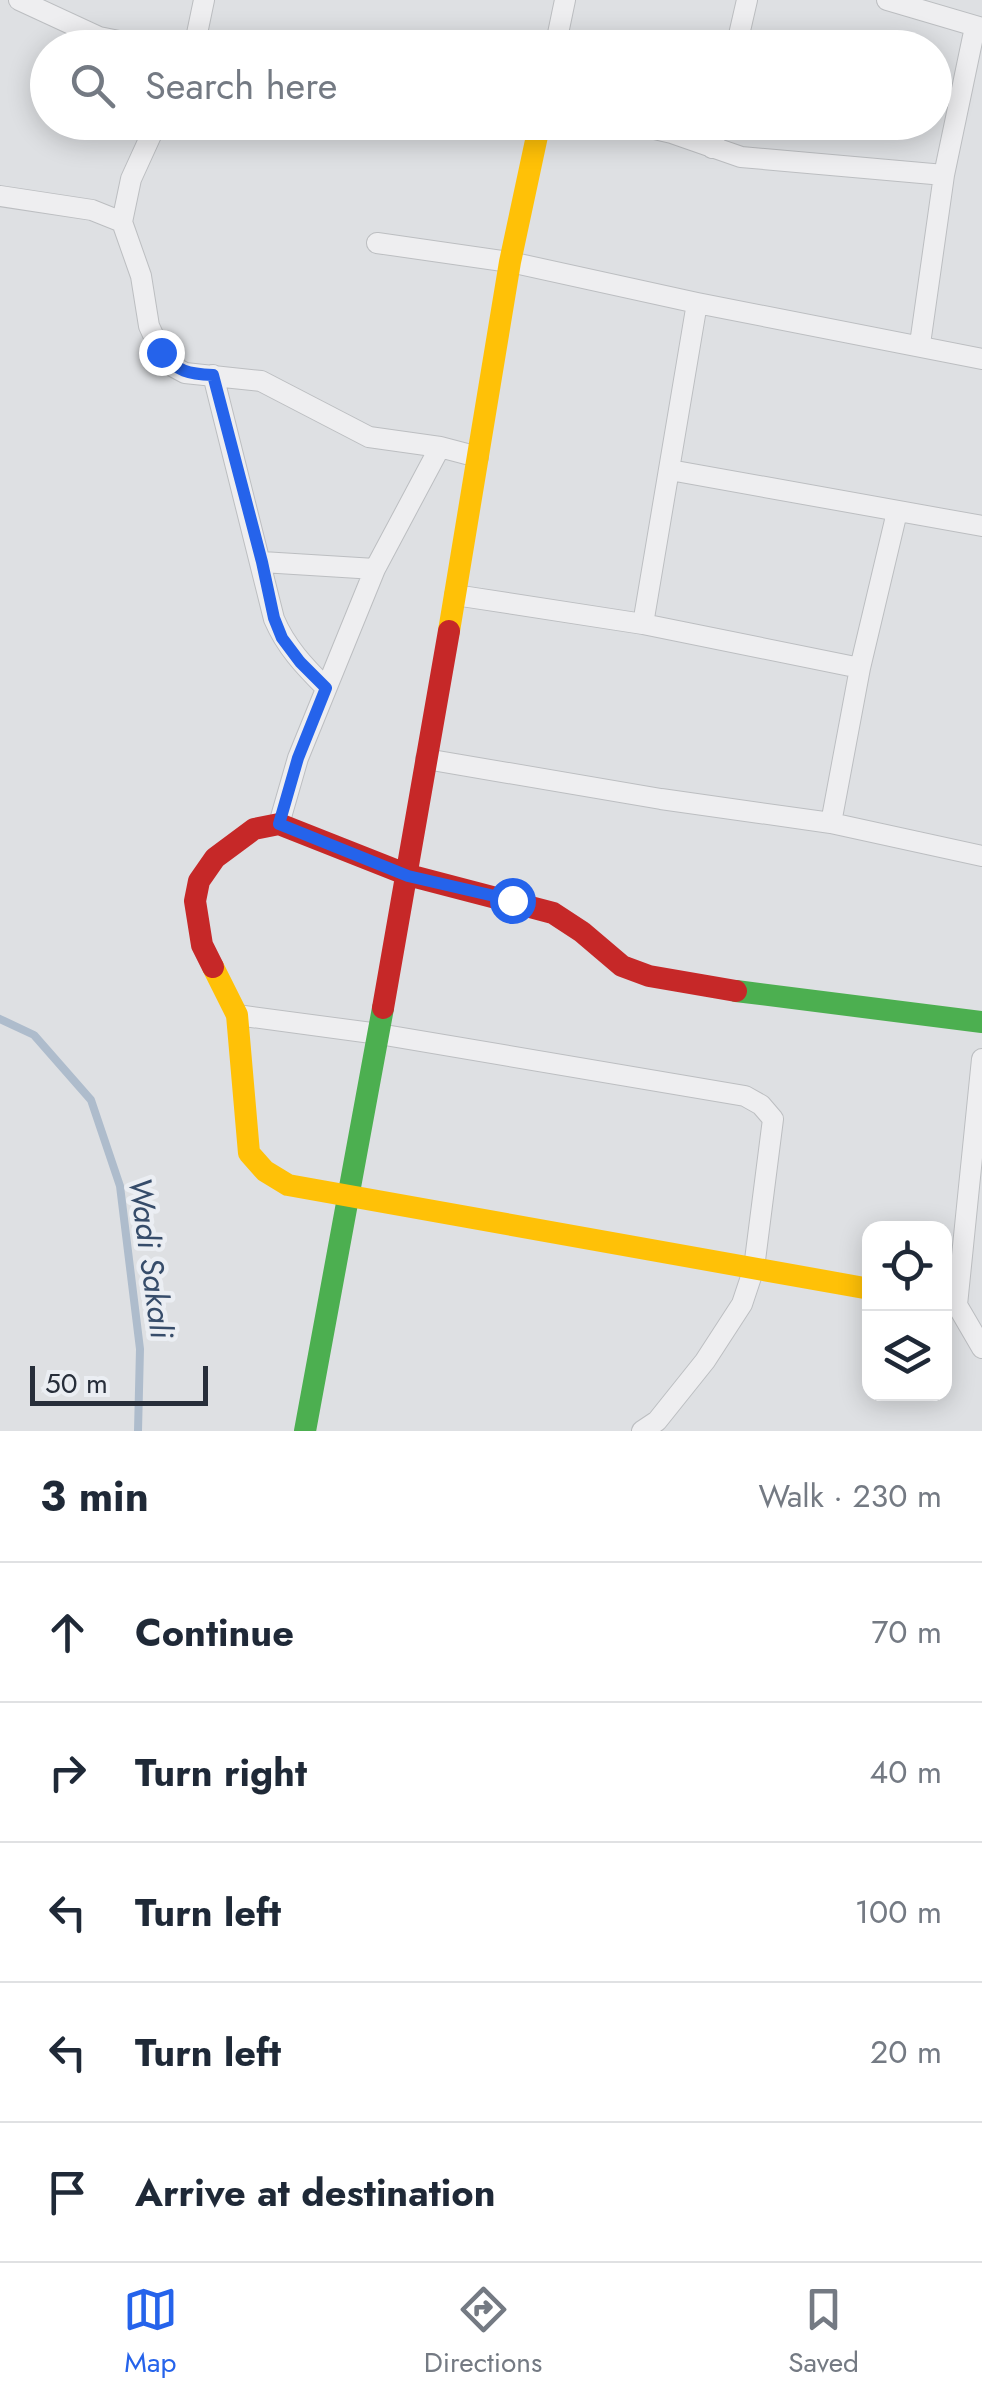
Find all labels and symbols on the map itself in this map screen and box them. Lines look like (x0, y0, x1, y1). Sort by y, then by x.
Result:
route end (139, 330, 185, 376)
route start (490, 878, 536, 924)
water label: Wadi Sakali (117, 1175, 185, 1342)
scale bar (30, 1361, 208, 1406)

